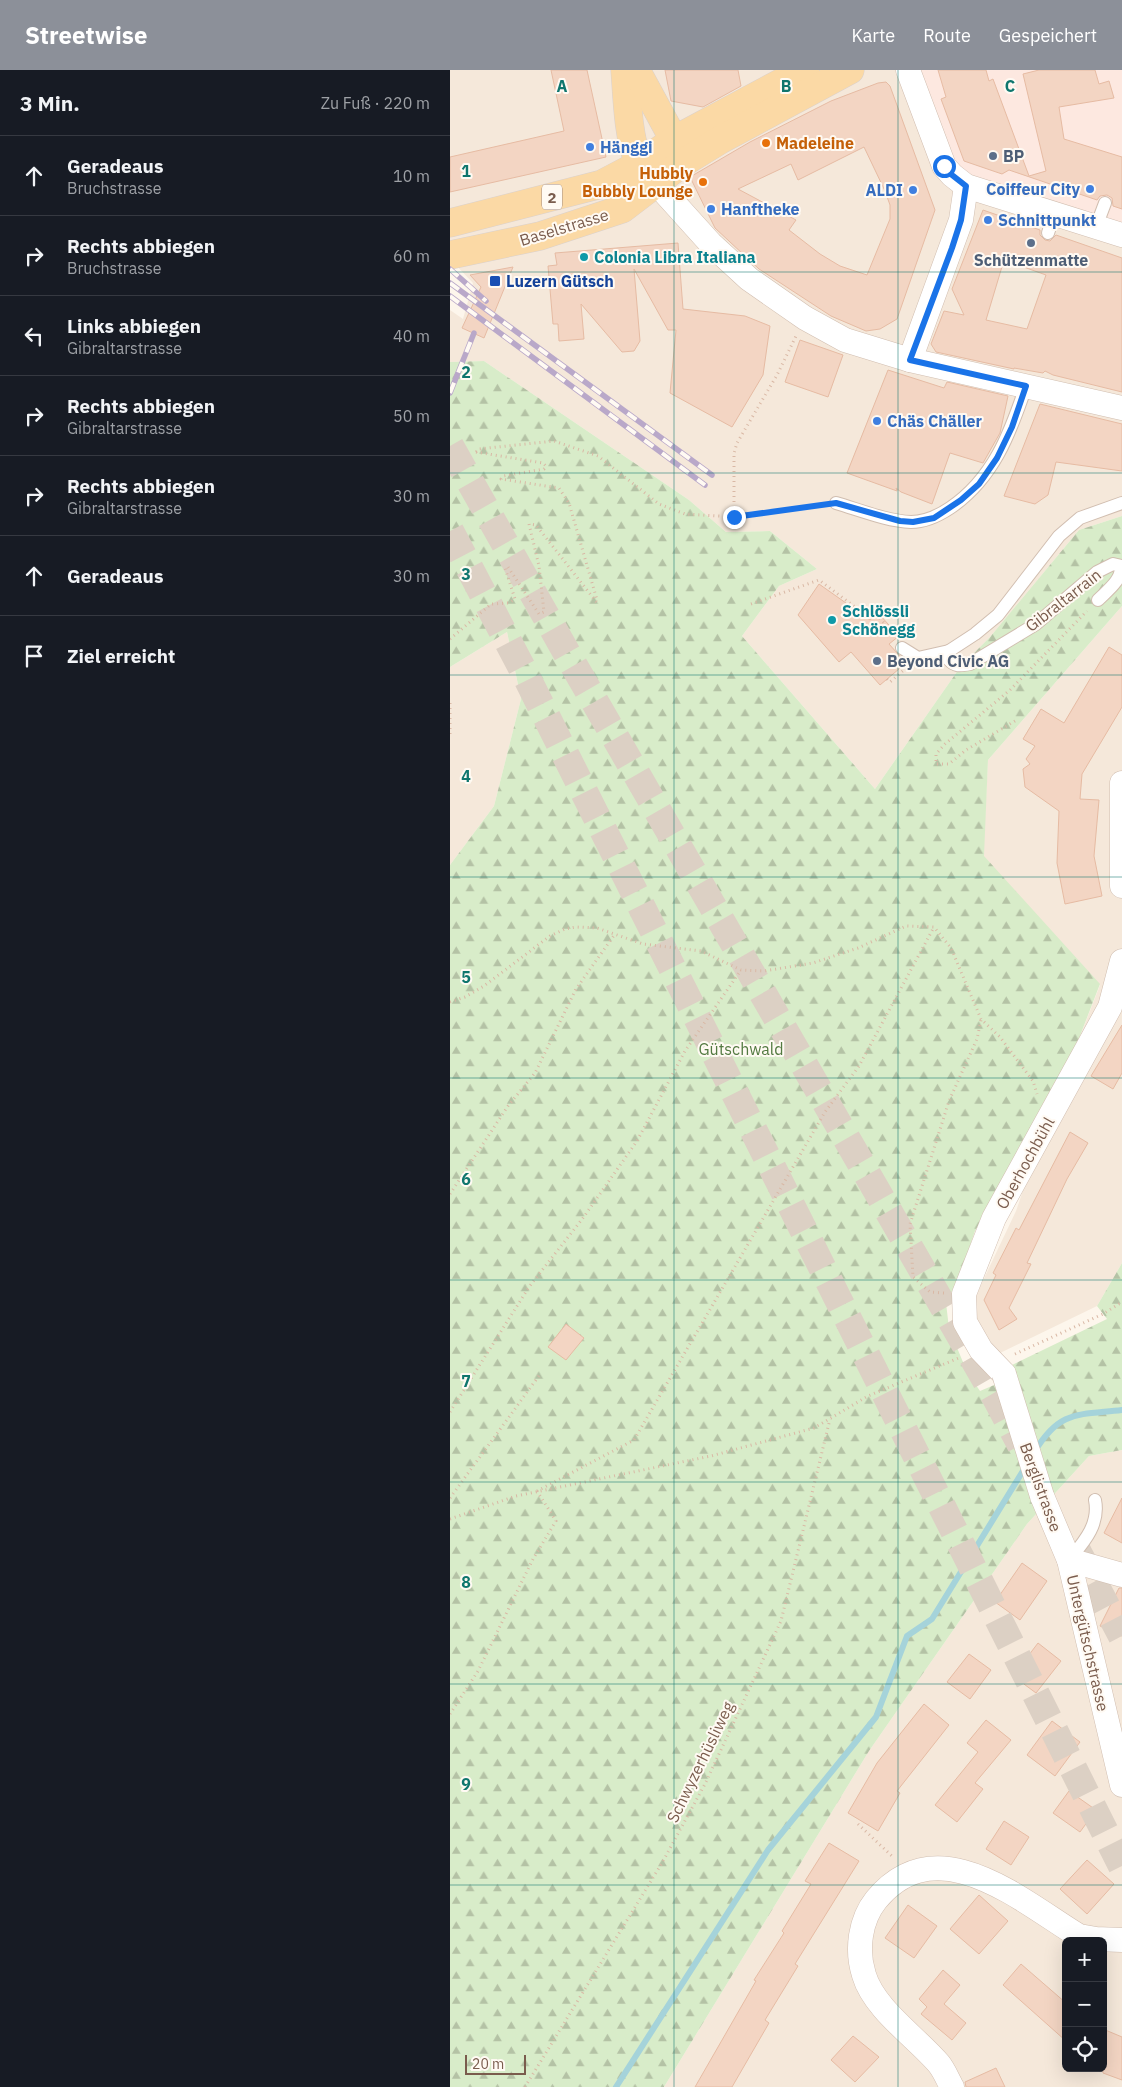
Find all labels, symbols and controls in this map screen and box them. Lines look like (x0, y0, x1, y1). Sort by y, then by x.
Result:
text: Streetwise (25, 19, 147, 51)
text: Karte (852, 24, 895, 47)
text: Route (923, 24, 971, 47)
text: Gespeichert (999, 24, 1097, 47)
text: A (557, 76, 568, 96)
text: B (781, 76, 792, 96)
text: C (1005, 76, 1015, 96)
text: 3 Min. (20, 89, 80, 117)
text: Zu Fuß · 220 m (321, 93, 430, 113)
place label: Madeleine (776, 133, 854, 153)
place label: Hänggi (600, 137, 653, 157)
marker: Madeleine (760, 137, 772, 149)
marker: Hänggi (584, 141, 596, 153)
place label: BP (1003, 146, 1024, 166)
marker: BP (987, 150, 999, 162)
text: Geradeaus (67, 154, 164, 178)
route start (933, 155, 956, 178)
text: 1 (461, 161, 471, 181)
icon: ahead (20, 162, 48, 190)
place label: Hubbly Bubbly Lounge (582, 163, 693, 201)
text: 10 m (393, 166, 430, 186)
marker: Hubbly Bubbly Lounge (697, 176, 709, 188)
text: Bruchstrasse (67, 178, 161, 198)
place label: Coiffeur City (986, 179, 1080, 199)
place label: ALDI (865, 180, 903, 200)
marker: Coiffeur City (1084, 183, 1096, 195)
road number: 2 (542, 184, 562, 210)
marker: ALDI (907, 184, 919, 196)
place label: Hanftheke (721, 199, 799, 219)
marker: Hanftheke (705, 203, 717, 215)
street label: Baselstrasse (517, 204, 611, 250)
place label: Schnittpunkt (998, 210, 1096, 230)
marker: Schnittpunkt (982, 214, 994, 226)
text: Rechts abbiegen (67, 234, 215, 258)
marker: Schützenmatte (1025, 237, 1037, 249)
icon: right (20, 242, 48, 270)
text: 60 m (393, 246, 430, 266)
place label: Colonia Libra Italiana (594, 247, 756, 267)
place label: Schützenmatte (974, 250, 1088, 270)
marker: Colonia Libra Italiana (578, 251, 590, 263)
text: Bruchstrasse (67, 258, 161, 278)
place label: Luzern Gütsch (506, 271, 614, 291)
marker: Luzern Gütsch (488, 274, 502, 288)
text: Links abbiegen (67, 314, 201, 338)
icon: left (20, 322, 48, 350)
text: 40 m (393, 326, 430, 346)
text: Gibraltarstrasse (67, 338, 182, 358)
text: 2 (461, 362, 471, 382)
text: Rechts abbiegen (67, 394, 215, 418)
icon: right (20, 402, 48, 430)
text: 50 m (393, 406, 430, 426)
place label: Chäs Chäller (887, 411, 983, 431)
marker: Chäs Chäller (871, 415, 883, 427)
text: Gibraltarstrasse (67, 418, 182, 438)
text: Rechts abbiegen (67, 474, 215, 498)
icon: right (20, 482, 48, 510)
text: 30 m (393, 486, 430, 506)
text: Gibraltarstrasse (67, 498, 182, 518)
route end (723, 506, 746, 529)
icon: ahead (20, 562, 48, 590)
text: Geradeaus (67, 564, 164, 588)
text: 3 (461, 564, 471, 584)
street label: Gibraltarrain (1021, 564, 1105, 636)
text: 30 m (393, 566, 430, 586)
place label: Schlössli Schönegg (842, 601, 915, 639)
marker: Schlössli Schönegg (826, 614, 838, 626)
icon: arrive (20, 642, 48, 670)
text: Ziel erreicht (67, 644, 175, 668)
place label: Beyond Civic AG (887, 651, 1009, 671)
marker: Beyond Civic AG (871, 655, 883, 667)
text: 4 (461, 766, 471, 786)
text: 5 (461, 967, 471, 987)
park label: Gütschwald (699, 1039, 784, 1059)
street label: Oberhochbühl (991, 1113, 1059, 1213)
text: 6 (461, 1169, 471, 1189)
text: 7 (461, 1371, 471, 1391)
street label: Berglistrasse (1016, 1440, 1066, 1535)
text: 8 (461, 1572, 471, 1592)
street label: Untergütschstrasse (1063, 1573, 1114, 1714)
street label: Schwyzerhüsliweg (662, 1698, 738, 1826)
text: 9 (461, 1774, 471, 1794)
map controls (1062, 1937, 1107, 2072)
button: + (1062, 1937, 1107, 1982)
button: − (1062, 1982, 1107, 2027)
button: locate (1062, 2027, 1107, 2072)
scale bar (465, 2052, 526, 2075)
text: 20 m (472, 2055, 504, 2073)

